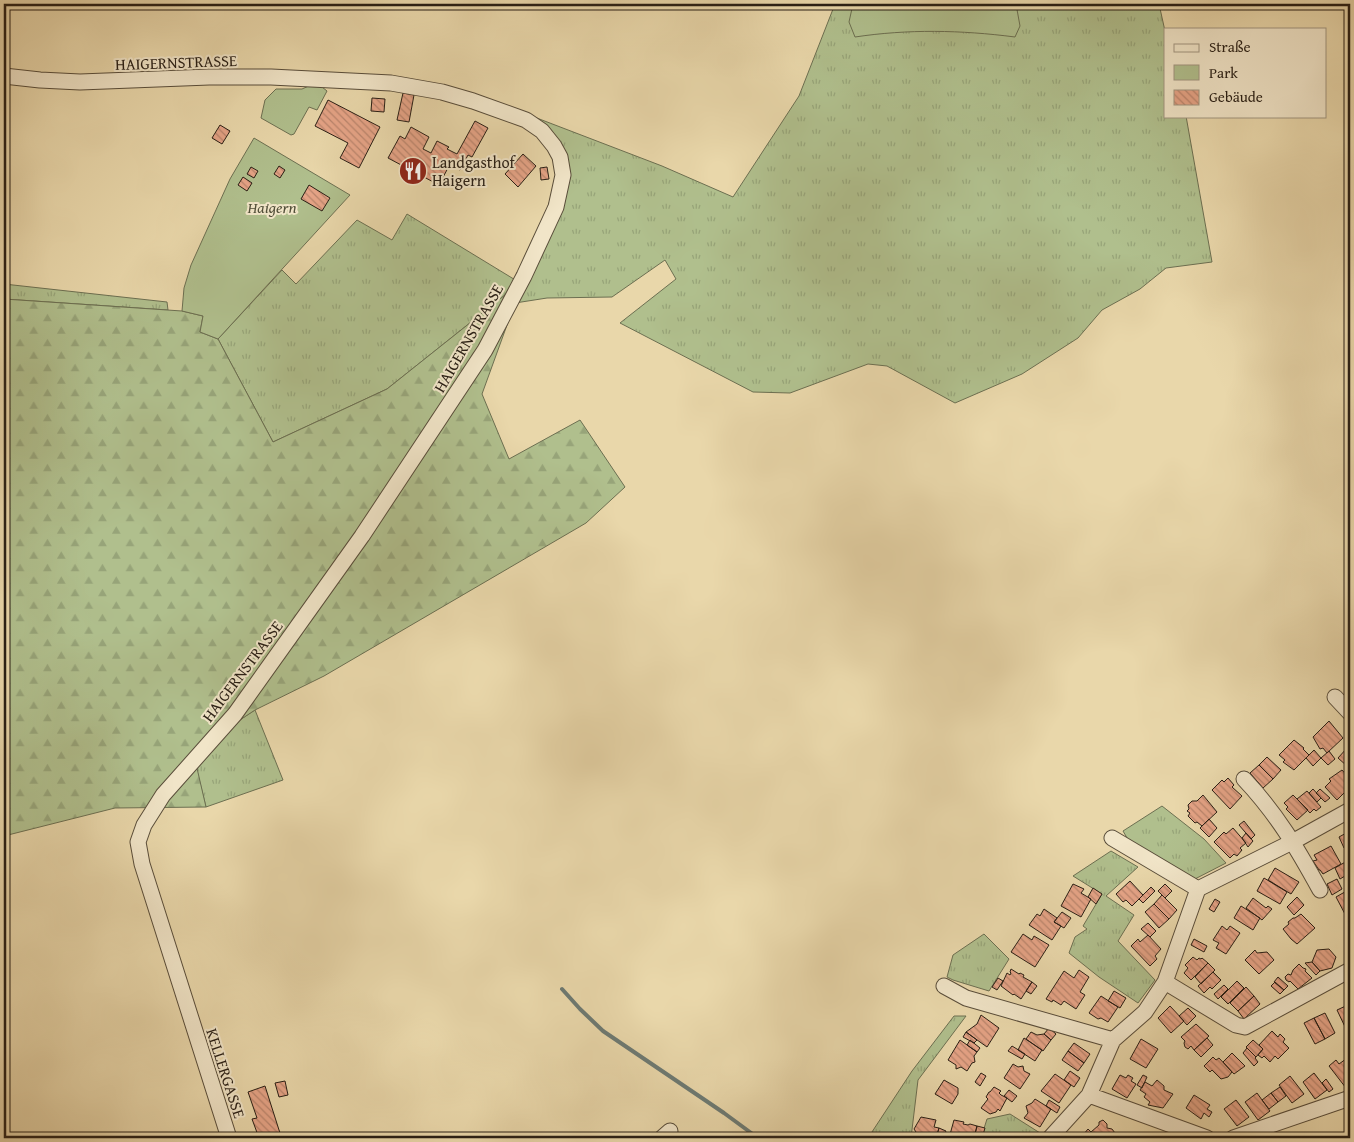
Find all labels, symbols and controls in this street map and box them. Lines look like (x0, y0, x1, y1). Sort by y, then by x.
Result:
legend (1164, 28, 1326, 118)
text: Straße (1209, 36, 1251, 57)
street label: HAIGERNSTRASSE (115, 48, 237, 76)
text: Park (1209, 62, 1238, 83)
text: Gebäude (1209, 86, 1263, 107)
place label: Landgasthof Haigern (432, 150, 517, 192)
restaurant icon: Landgasthof Haigern (398, 156, 428, 186)
park label: Haigern (246, 195, 297, 219)
street label: HAIGERNSTRASSE (427, 279, 509, 397)
street label: HAIGERNSTRASSE (196, 615, 288, 727)
street label: KELLERGASSE (200, 1025, 252, 1121)

